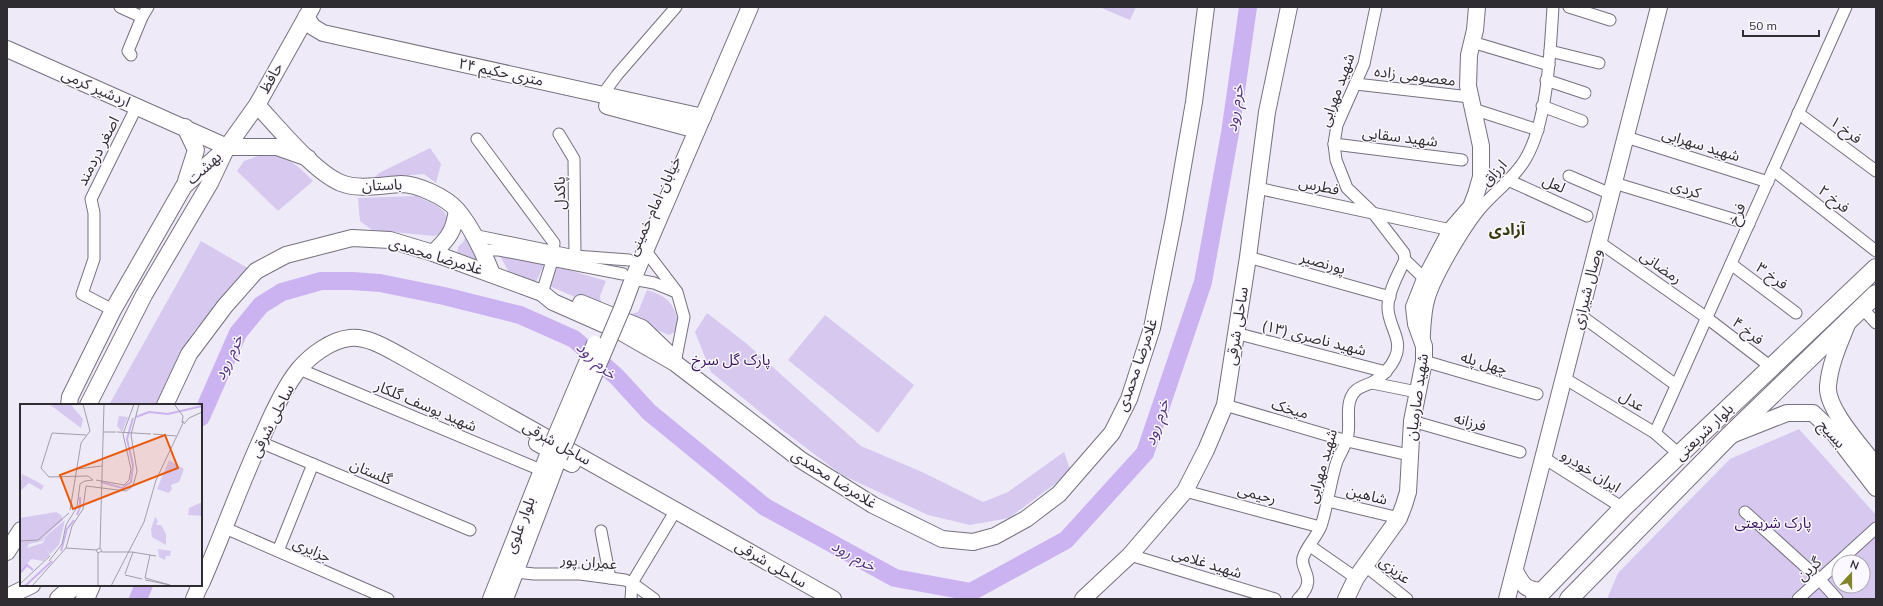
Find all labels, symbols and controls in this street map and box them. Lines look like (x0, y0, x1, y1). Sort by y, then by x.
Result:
scale bar (1743, 12, 1819, 38)
text: 50 m (1749, 18, 1777, 33)
street label: شهید مهرابی (1315, 50, 1359, 129)
street label: ۲۴ متری حکیم (457, 53, 545, 92)
street label: حافظ (254, 59, 287, 97)
street label: معصومی زاده (1373, 61, 1457, 90)
street label: اردشیر کرمی (59, 64, 134, 111)
water label: خرم رود (1220, 82, 1251, 134)
street label: فرخ ۱ (1825, 112, 1866, 150)
street label: اصغر دردمند (72, 113, 123, 189)
street label: شهید سقایی (1361, 122, 1439, 151)
street label: شهید سهرابی (1660, 124, 1743, 165)
street label: بهشت (182, 147, 225, 188)
street label: خیابان امام خمینی (622, 153, 687, 259)
street label: ارزاق (1477, 155, 1511, 190)
street label: لعل (1540, 170, 1569, 197)
street label: فطرس (1297, 172, 1341, 199)
street label: باستان (361, 174, 403, 195)
street label: کردی (1669, 175, 1704, 202)
street label: پاکدل (550, 176, 570, 210)
street label: فرخ ۲ (1813, 180, 1854, 219)
street label: فرخ (1723, 200, 1753, 229)
district label: آزادی (1489, 219, 1526, 239)
street label: غلامرضا محمدی (387, 232, 486, 279)
street label: رمضانی (1637, 245, 1686, 288)
street label: پورنصیر (1297, 247, 1348, 279)
street label: وصال شیرازی (1567, 247, 1606, 331)
street label: فرخ ۳ (1751, 258, 1792, 296)
street label: ساحلی شرقی (1221, 285, 1252, 367)
street label: فرخ ۴ (1727, 312, 1768, 351)
street label: غلامرضا محمدی (1112, 315, 1161, 414)
street label: شهید ناصری (۱۳) (1260, 315, 1368, 360)
water label: خرم رود (209, 331, 250, 384)
water label: خرم رود (571, 337, 622, 386)
street label: چهل پله (1458, 347, 1510, 379)
park label: پارک گل سرخ (691, 350, 771, 372)
street label: شهید صارمیان (1401, 352, 1432, 442)
street label: شهید یوسف گلکار (372, 375, 480, 436)
street label: ساحلی شرقی (245, 381, 298, 460)
street label: عدل (1616, 386, 1649, 416)
street label: میخک (1269, 394, 1311, 423)
water label: خرم رود (1139, 396, 1176, 449)
street label: بلوار شریعتی (1670, 399, 1737, 464)
inset map (20, 404, 202, 586)
street label: فرزانه (1452, 408, 1489, 435)
street label: بسیج (1812, 415, 1850, 454)
street label: ساحل شرقی (520, 416, 595, 469)
street label: شهید مهرابی (1302, 426, 1341, 505)
street label: غلامرضا محمدی (788, 445, 881, 513)
street label: ایران خودرو (1558, 445, 1625, 496)
street label: گلستان (347, 454, 396, 489)
street label: رحیمی (1236, 479, 1278, 508)
street label: شاهين (1345, 480, 1390, 509)
street label: بلوار علوی (500, 494, 539, 556)
park label: پارک شریعتی (1734, 513, 1812, 533)
street label: جزایری (290, 533, 334, 566)
street label: ساحلی شرقی (732, 535, 811, 592)
water label: خرم رود (827, 535, 880, 578)
street label: شهید غلامی (1170, 543, 1245, 582)
street label: عمران پور (559, 549, 619, 575)
street label: عزیزی (1376, 551, 1415, 588)
street label: گرین (1792, 552, 1826, 585)
north arrow (1831, 554, 1871, 594)
text: N (1848, 557, 1861, 573)

